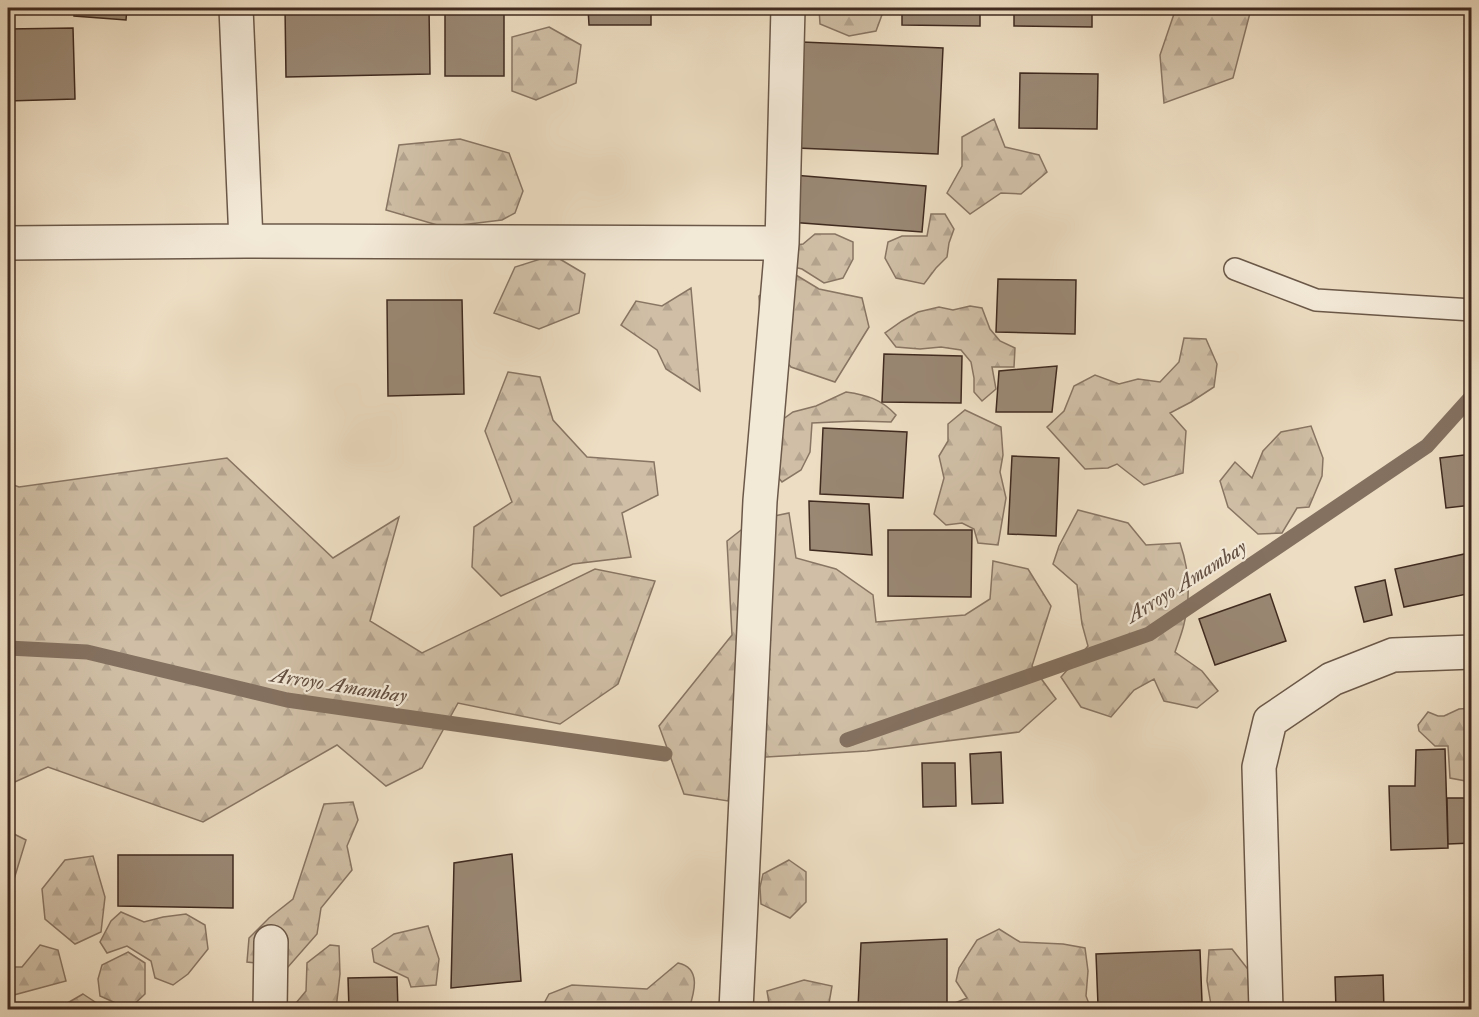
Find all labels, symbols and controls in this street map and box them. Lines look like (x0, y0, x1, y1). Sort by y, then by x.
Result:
water label: Arroyo Amambay (1119, 533, 1252, 630)
water label: Arroyo Amambay (267, 661, 410, 710)

